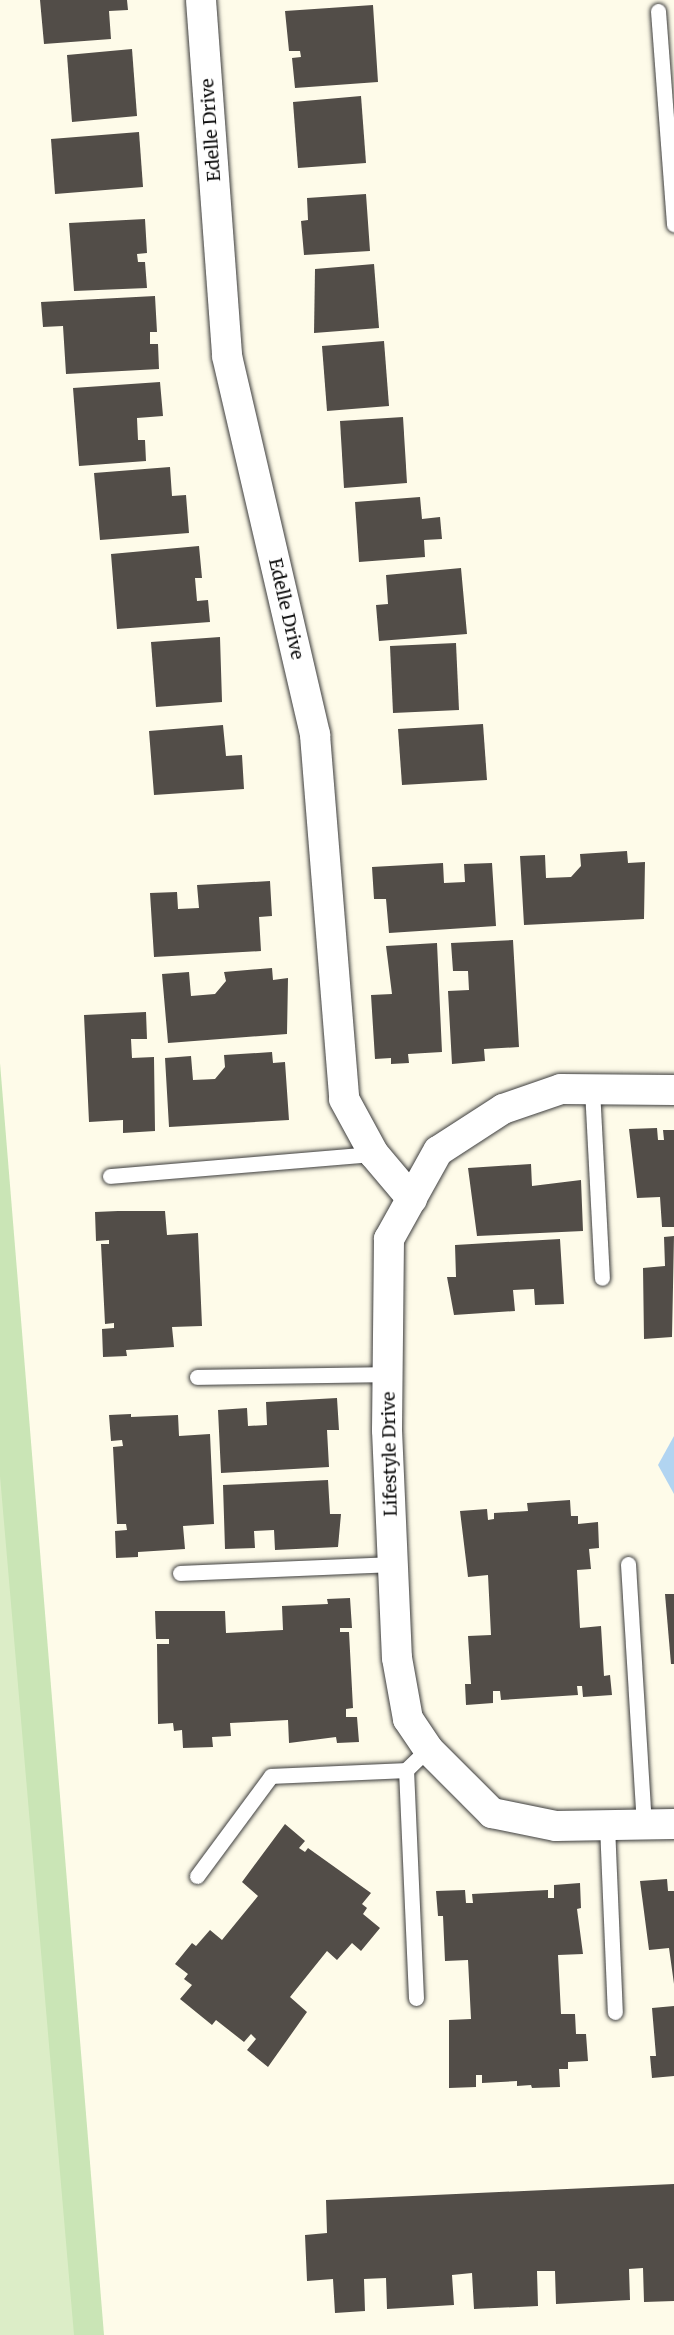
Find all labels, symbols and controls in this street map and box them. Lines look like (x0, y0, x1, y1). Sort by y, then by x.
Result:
street label: Edelle Drive (197, 78, 225, 182)
street label: Edelle Drive (264, 556, 308, 662)
street label: Lifestyle Drive (378, 1391, 402, 1517)

